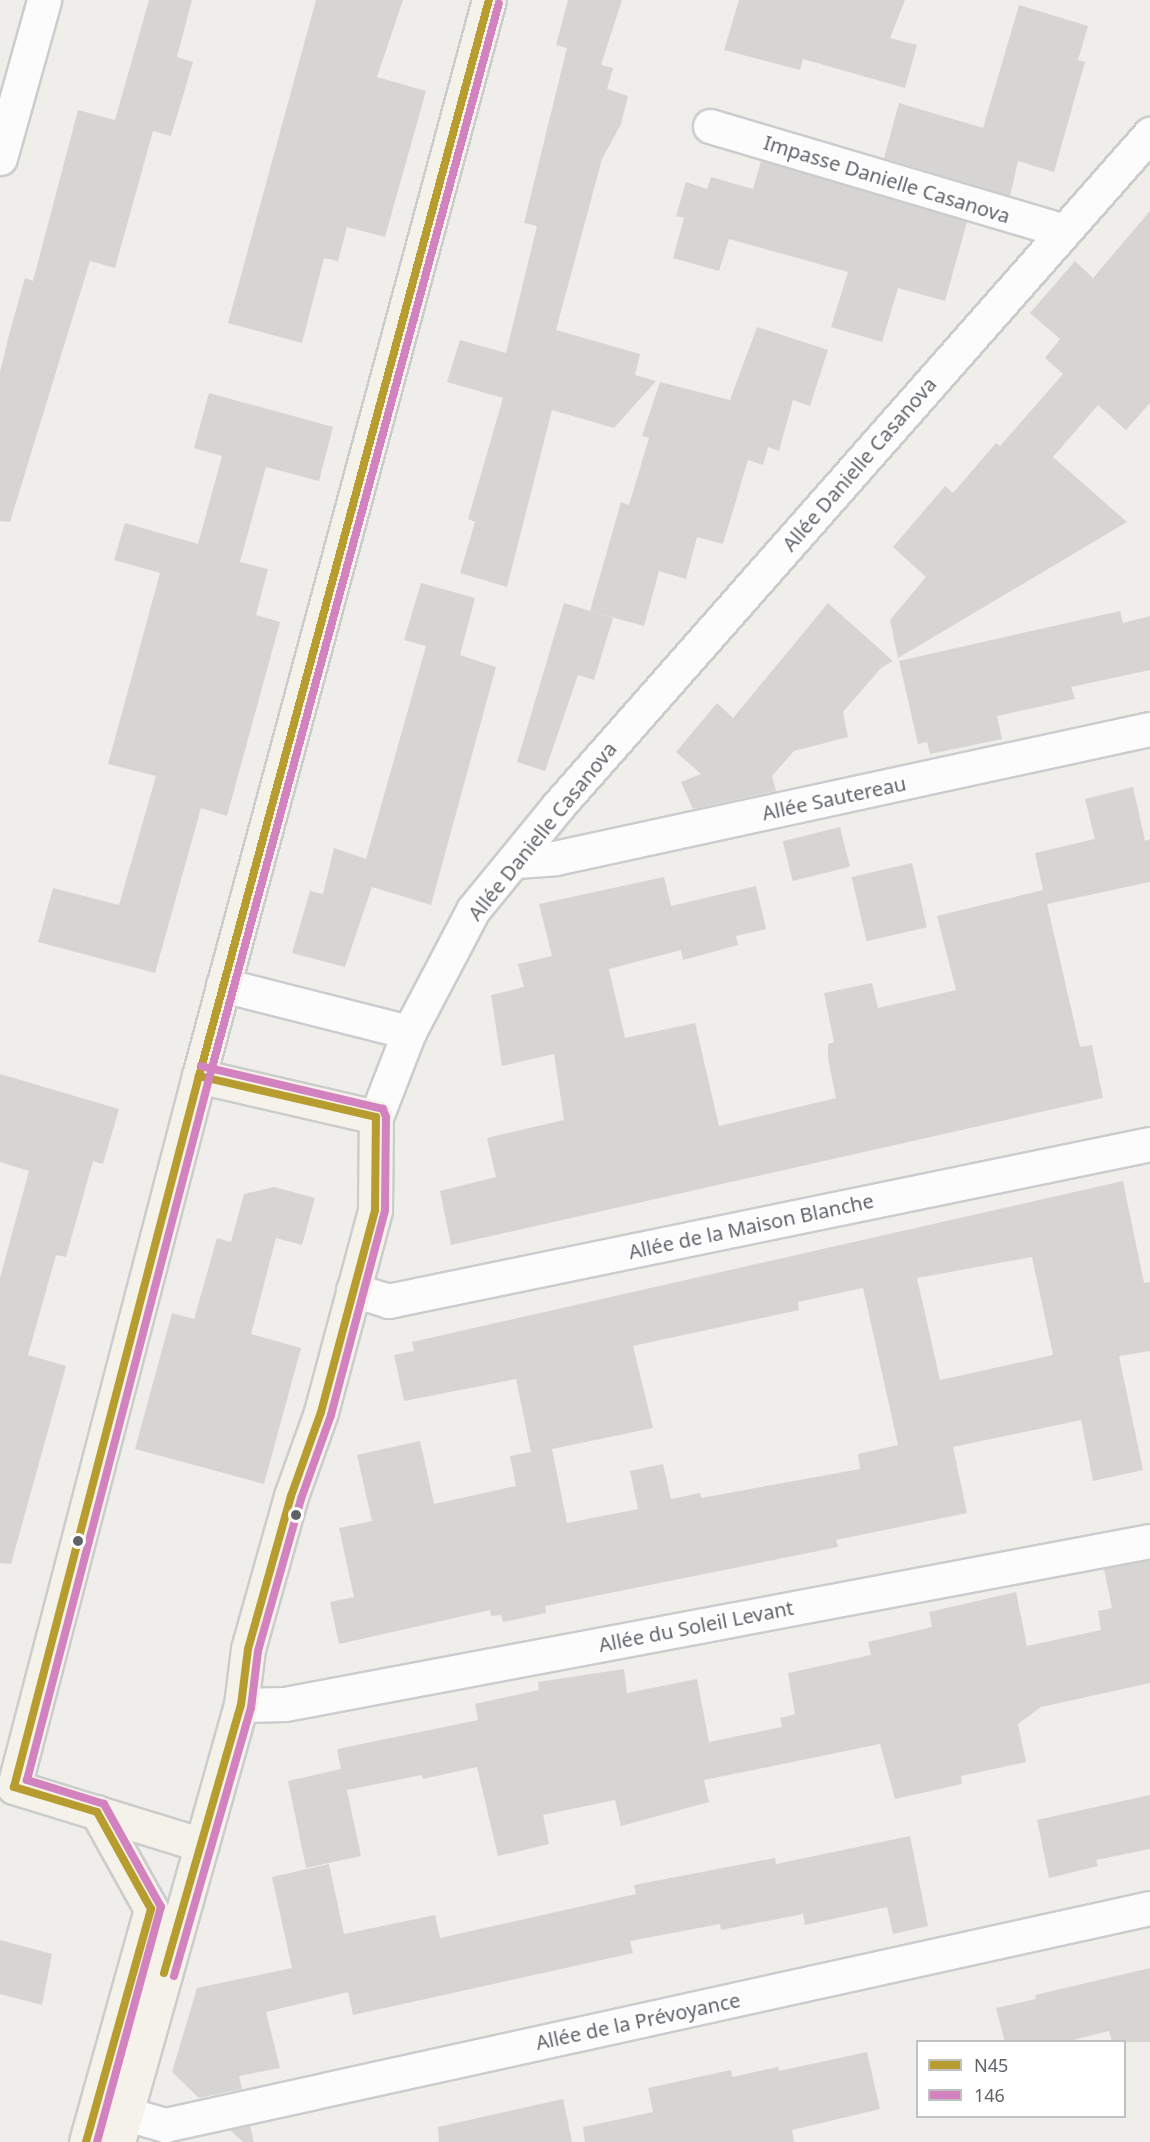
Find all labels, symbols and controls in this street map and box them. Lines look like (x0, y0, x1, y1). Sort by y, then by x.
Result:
street label: Impasse Danielle Casanova (761, 130, 1013, 228)
street label: Allée Danielle Casanova (777, 372, 941, 556)
street label: Allée Danielle Casanova (463, 737, 621, 925)
street label: Allée Sautereau (760, 771, 908, 825)
street label: Allée de la Maison Blanche (626, 1188, 876, 1264)
unlabelled marker (290, 1509, 302, 1521)
unlabelled marker (72, 1535, 84, 1547)
street label: Allée du Soleil Levant (596, 1595, 796, 1657)
street label: Allée de la Prévoyance (533, 1988, 743, 2054)
legend (916, 2040, 1126, 2118)
text: N45 (974, 2053, 1008, 2077)
text: 146 (974, 2083, 1005, 2107)

